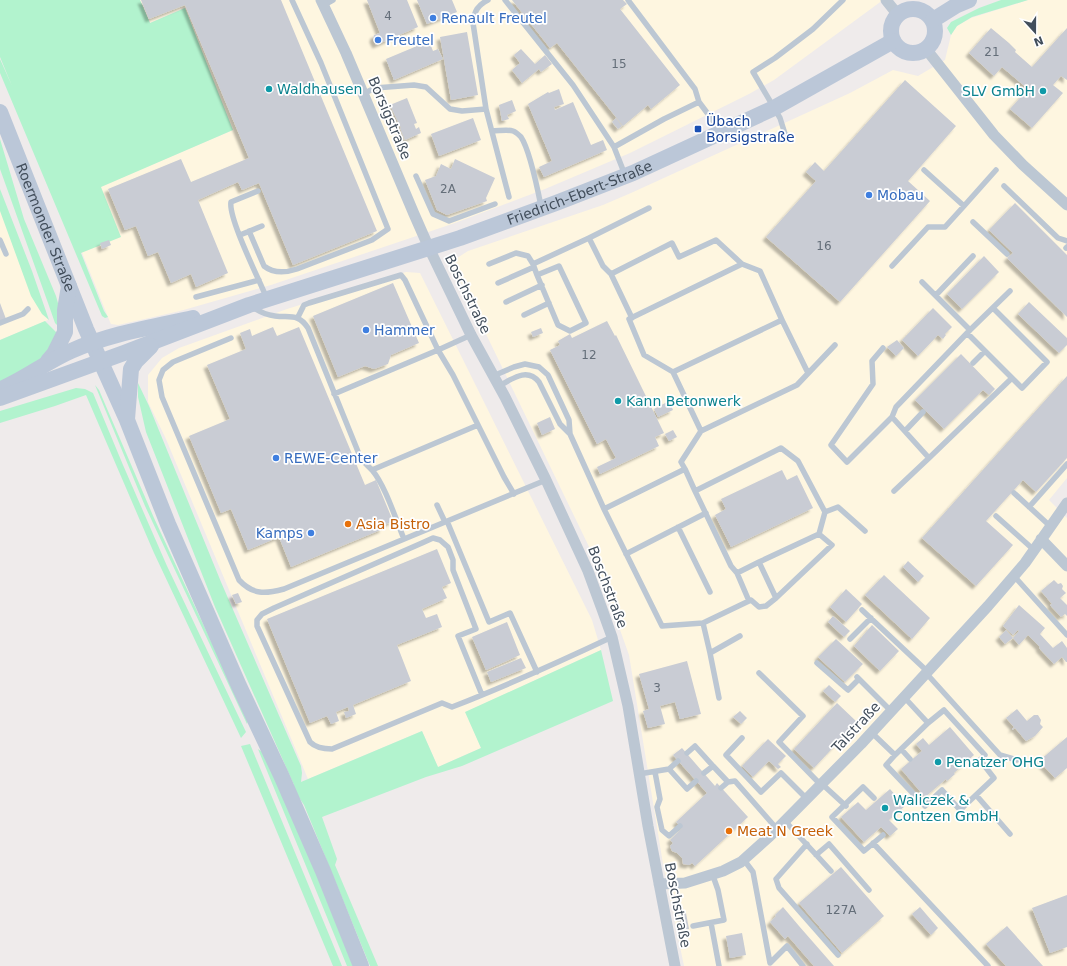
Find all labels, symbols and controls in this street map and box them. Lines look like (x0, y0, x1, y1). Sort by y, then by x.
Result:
house number: 4 (384, 9, 392, 23)
place label: Renault Freutel (441, 10, 547, 26)
north arrow (1015, 12, 1055, 52)
marker: Renault Freutel (428, 13, 438, 23)
place label: Freutel (386, 32, 434, 48)
text: N (1032, 33, 1045, 49)
marker: Freutel (373, 35, 383, 45)
house number: 21 (984, 45, 1000, 59)
house number: 15 (611, 57, 627, 71)
street label: Borsigstraße (365, 74, 415, 162)
place label: Waldhausen (277, 81, 362, 97)
place label: SLV GmbH (962, 83, 1035, 99)
marker: Waldhausen (264, 84, 274, 94)
marker: SLV GmbH (1038, 86, 1048, 96)
place label: Übach Borsigstraße (706, 112, 795, 145)
marker: Übach Borsigstraße (693, 124, 703, 134)
street label: Friedrich-Ebert-Straße (505, 157, 655, 228)
street label: Roermonder Straße (13, 161, 78, 294)
house number: 2A (440, 182, 457, 196)
place label: Mobau (877, 187, 924, 203)
marker: Mobau (864, 190, 874, 200)
house number: 16 (816, 239, 832, 253)
street label: Boschstraße (442, 252, 494, 336)
place label: Hammer (374, 322, 435, 338)
marker: Hammer (361, 325, 371, 335)
house number: 12 (581, 348, 597, 362)
place label: Kann Betonwerk (626, 393, 742, 409)
marker: Kann Betonwerk (613, 396, 623, 406)
place label: REWE-Center (284, 450, 378, 466)
marker: REWE-Center (271, 453, 281, 463)
place label: Asia Bistro (356, 516, 430, 532)
marker: Asia Bistro (343, 519, 353, 529)
place label: Kamps (256, 525, 303, 541)
marker: Kamps (306, 528, 316, 538)
street label: Boschstraße (585, 544, 631, 630)
house number: 3 (653, 681, 661, 695)
street label: Talstraße (828, 698, 883, 756)
place label: Penatzer OHG (946, 754, 1044, 770)
marker: Penatzer OHG (933, 757, 943, 767)
place label: Waliczek & Contzen GmbH (893, 792, 999, 824)
marker: Waliczek & Contzen GmbH (880, 803, 890, 813)
place label: Meat N Greek (737, 823, 834, 839)
marker: Meat N Greek (724, 826, 734, 836)
street label: Boschstraße (662, 861, 694, 949)
house number: 127A (825, 903, 857, 917)

